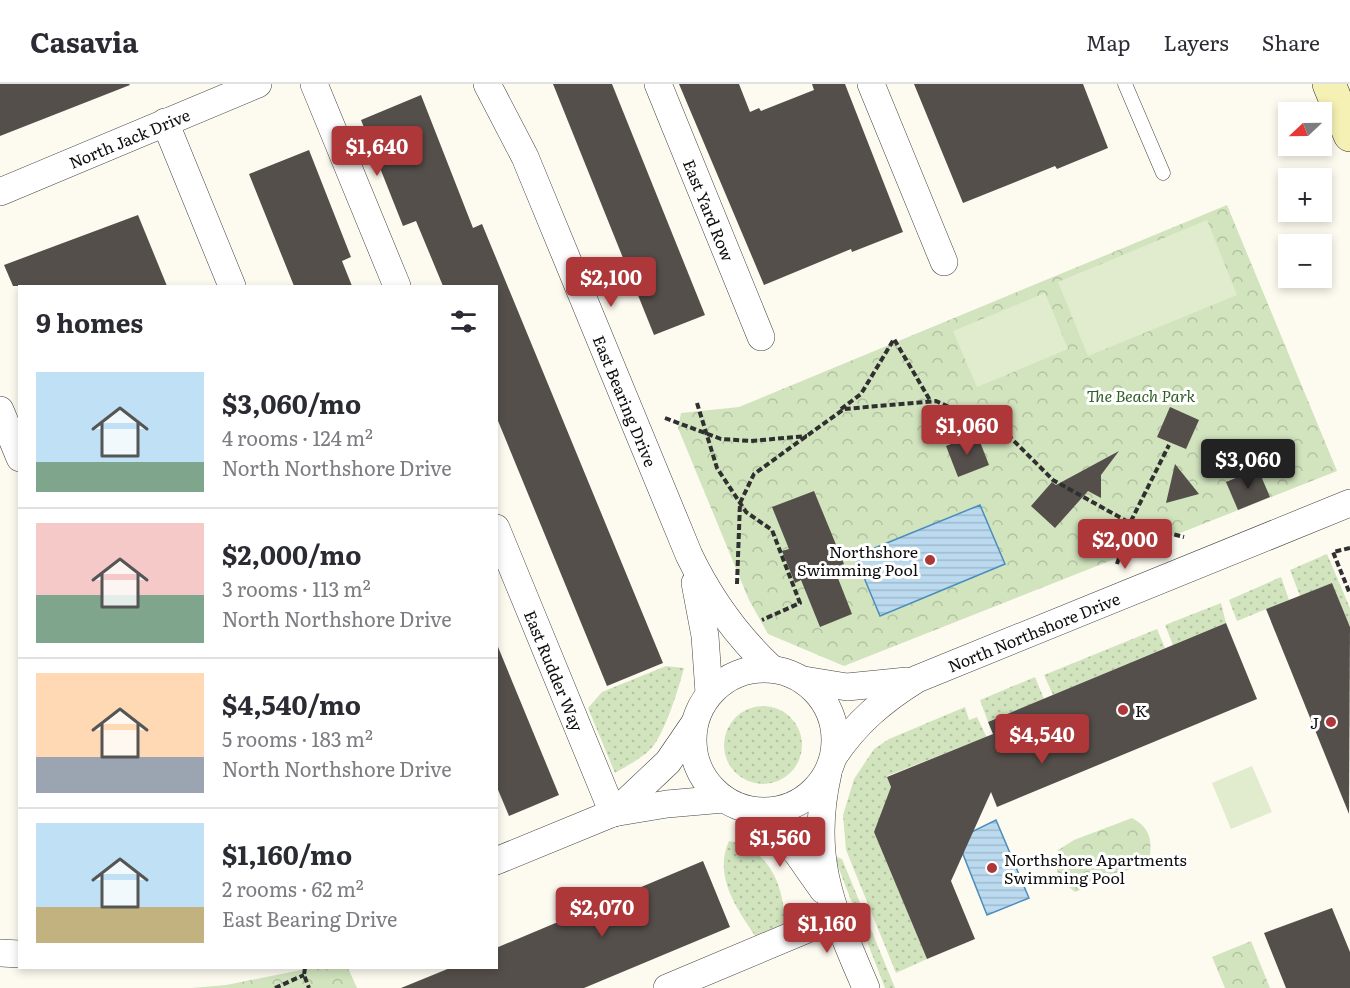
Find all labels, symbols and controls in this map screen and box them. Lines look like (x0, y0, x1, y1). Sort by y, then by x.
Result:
text: Casavia (30, 20, 139, 62)
text: Map (1086, 26, 1131, 57)
text: Layers (1164, 26, 1229, 57)
text: Share (1262, 26, 1320, 57)
street label: North Jack Drive (65, 102, 193, 174)
north arrow (1278, 102, 1332, 156)
map controls (1278, 102, 1332, 288)
pin: $1,640 (328, 126, 426, 177)
text: $1,640 (346, 130, 408, 160)
street label: East Yard Row (678, 155, 741, 265)
button: + (1278, 168, 1332, 222)
button: − (1278, 234, 1332, 288)
pin: $2,100 (562, 257, 660, 308)
text: $2,100 (580, 261, 642, 291)
text: 9 homes (36, 302, 143, 341)
icon: filters (447, 305, 480, 338)
street label: East Bearing Drive (588, 331, 663, 470)
text: $3,060/mo (222, 383, 361, 422)
park label: The Beach Park (1087, 383, 1195, 407)
icon: home (84, 396, 156, 468)
pin: $1,060 (918, 405, 1016, 456)
text: $1,060 (935, 409, 999, 439)
text: 4 rooms · 124 m² (222, 422, 373, 452)
pin: $3,060 (1199, 439, 1297, 490)
text: $3,060 (1215, 443, 1281, 473)
text: North Northshore Drive (222, 452, 452, 482)
pin: $2,000 (1076, 519, 1174, 570)
text: $2,000 (1092, 523, 1158, 553)
text: $2,000/mo (222, 534, 361, 573)
place label: Northshore Swimming Pool (797, 539, 918, 581)
icon: home (84, 547, 156, 619)
marker: Northshore Swimming Pool (923, 553, 937, 567)
text: 3 rooms · 113 m² (222, 573, 371, 603)
street label: North Northshore Drive (944, 586, 1123, 677)
text: North Northshore Drive (222, 603, 452, 633)
street label: East Rudder Way (519, 606, 590, 735)
text: $4,540/mo (222, 684, 361, 723)
icon: home (84, 697, 156, 769)
place label: K (1135, 698, 1147, 722)
marker: K (1116, 703, 1130, 717)
place label: J (1310, 710, 1319, 734)
pin: $4,540 (993, 714, 1091, 765)
marker: J (1324, 715, 1338, 729)
text: $4,540 (1009, 718, 1075, 748)
text: 5 rooms · 183 m² (222, 723, 373, 753)
text: North Northshore Drive (222, 753, 452, 783)
pin: $1,560 (731, 817, 829, 868)
text: $1,560 (749, 821, 811, 851)
text: $1,160/mo (222, 834, 352, 873)
icon: home (84, 847, 156, 919)
place label: Northshore Apartments Swimming Pool (1004, 847, 1187, 889)
marker: Northshore Apartments Swimming Pool (985, 861, 999, 875)
text: 2 rooms · 62 m² (222, 873, 364, 903)
pin: $2,070 (553, 887, 651, 938)
text: $2,070 (570, 891, 634, 921)
text: East Bearing Drive (222, 903, 397, 933)
pin: $1,160 (778, 903, 876, 954)
text: $1,160 (798, 907, 856, 937)

